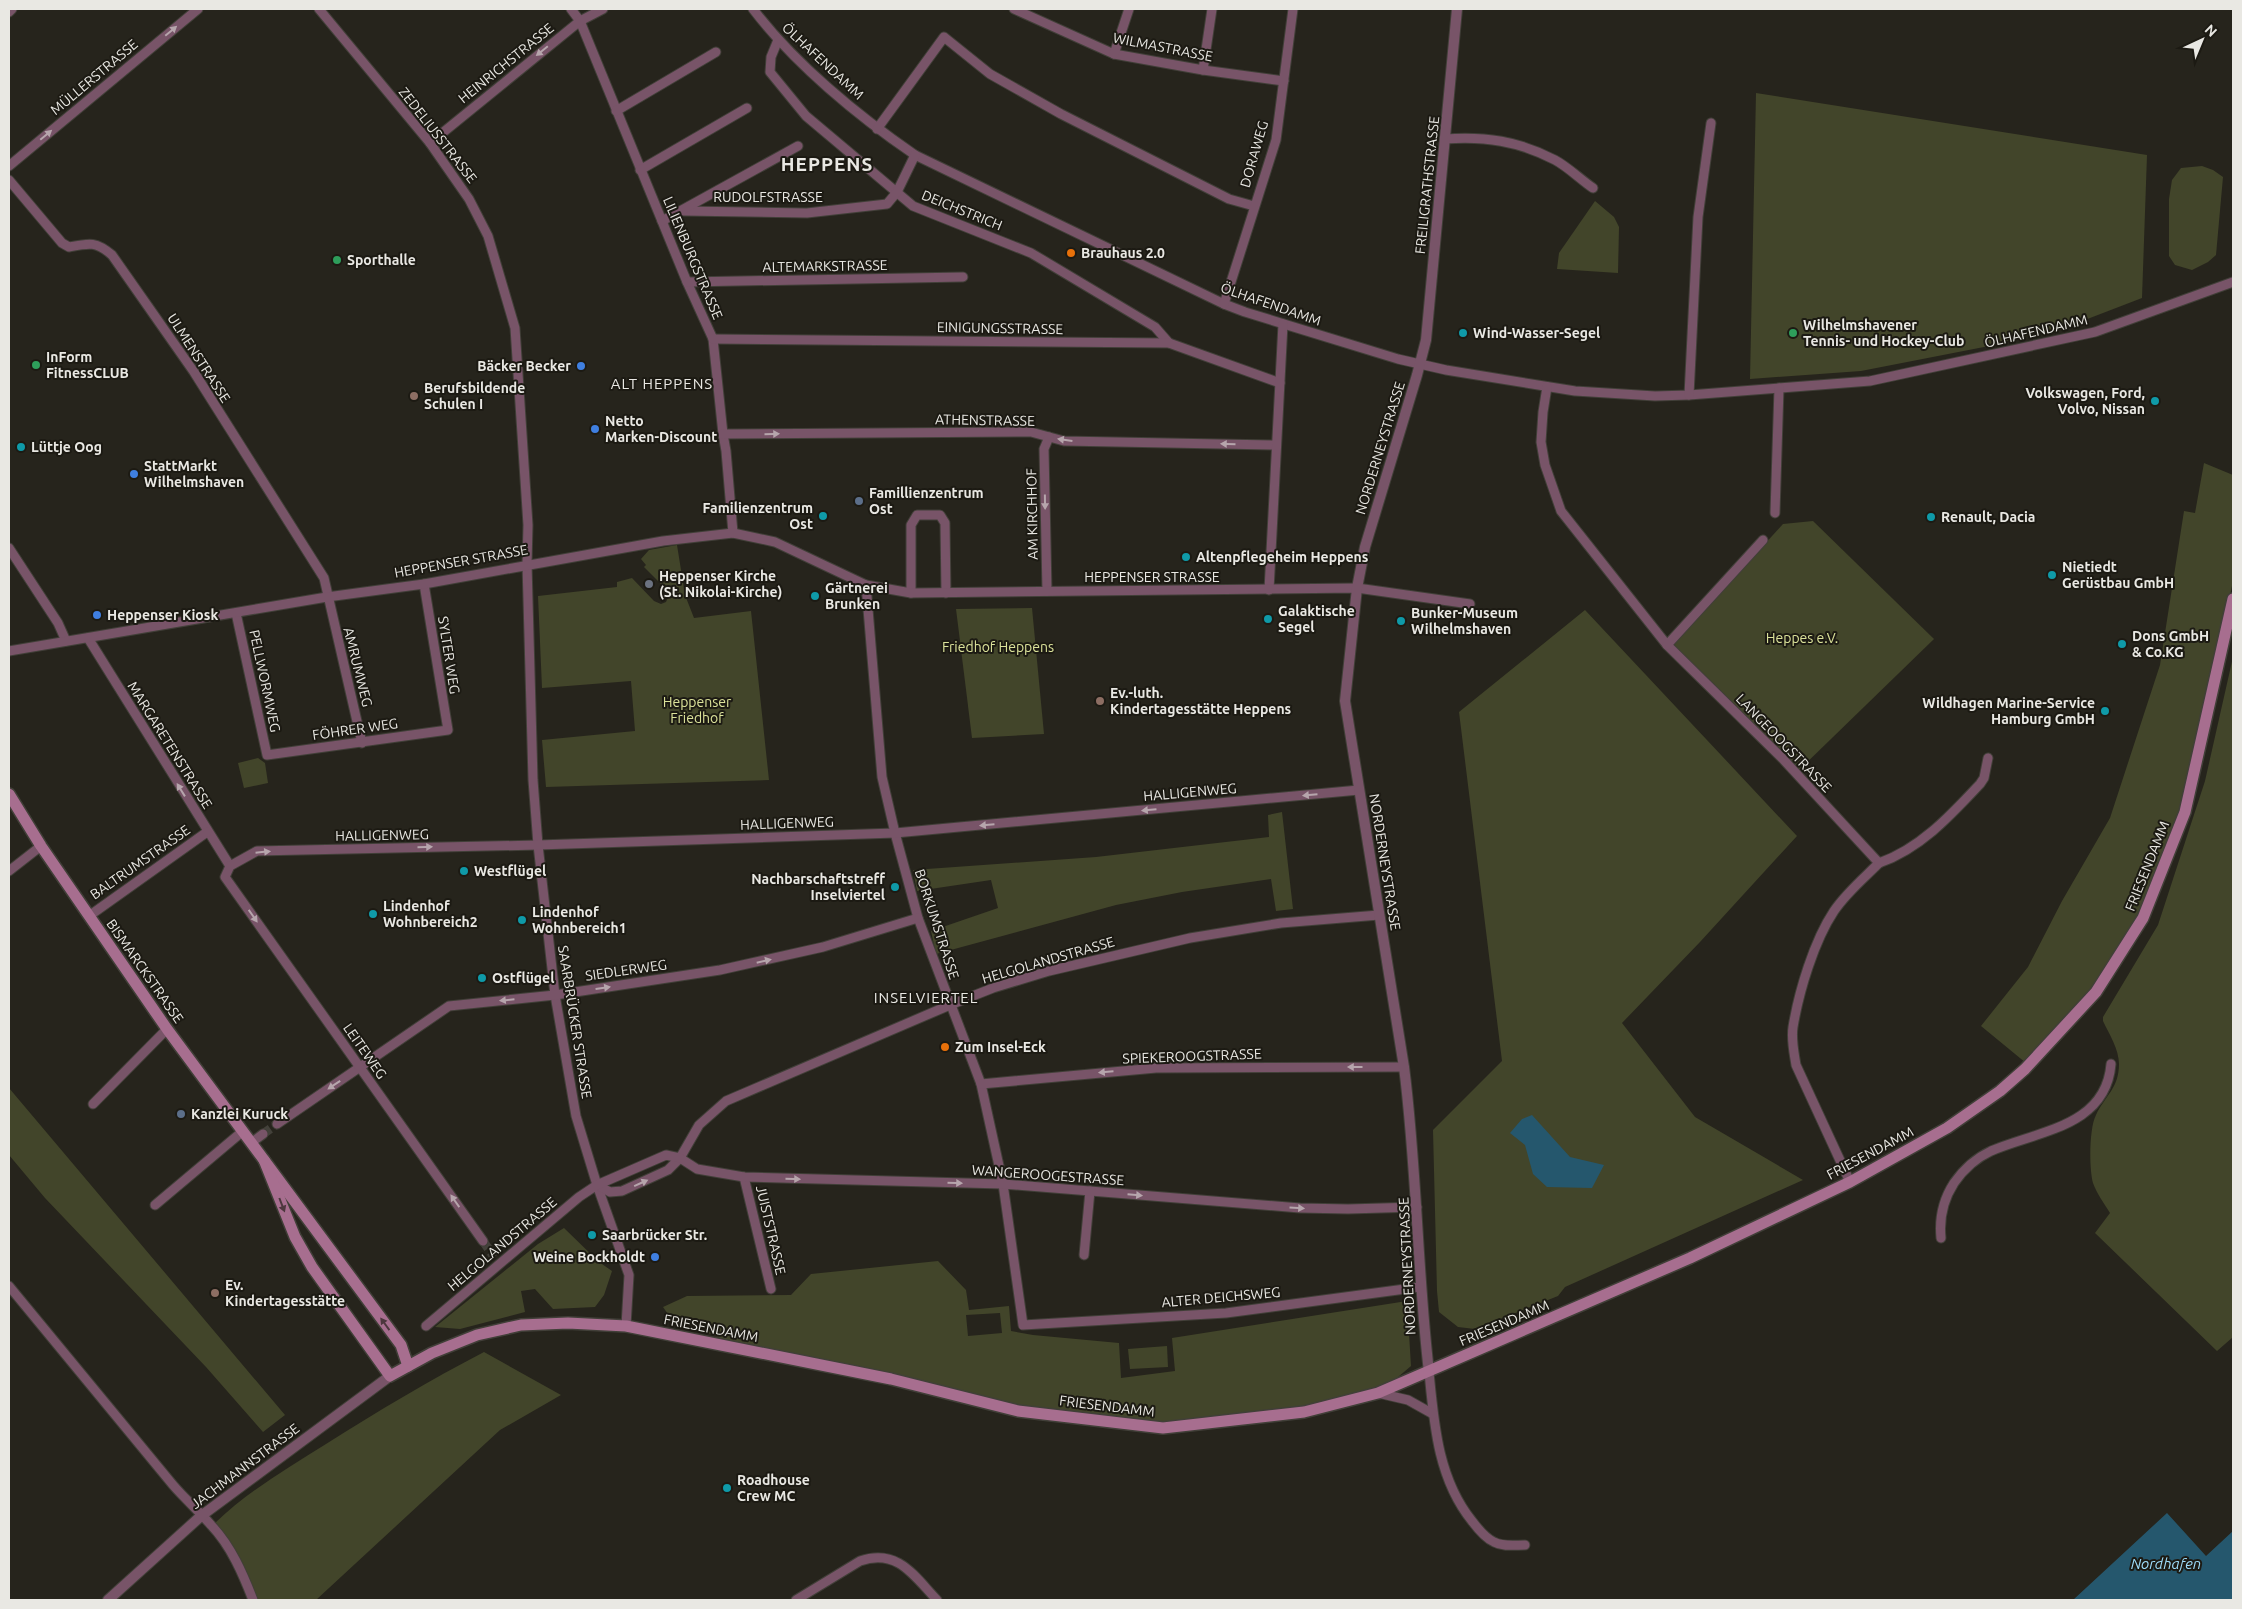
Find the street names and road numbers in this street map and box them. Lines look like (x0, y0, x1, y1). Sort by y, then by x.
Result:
street label: ÖLHAFENDAMM (779, 19, 868, 103)
street label: HEINRICHSTRASSE (455, 20, 557, 106)
street label: WILMASTRASSE (1112, 29, 1214, 65)
street label: MÜLLERSTRASSE (47, 35, 141, 118)
street label: ZEDELIUSSTRASSE (396, 84, 480, 186)
street label: FREILIGRATHSTRASSE (1412, 115, 1442, 255)
street label: DORAWEG (1237, 119, 1271, 189)
street label: DEICHSTRICH (919, 187, 1005, 233)
street label: RUDOLFSTRASSE (713, 189, 823, 205)
street label: LILIENBURGSTRASSE (660, 194, 726, 322)
street label: ALTEMARKSTRASSE (762, 257, 888, 275)
street label: ÖLHAFENDAMM (1219, 278, 1324, 329)
street label: ÖLHAFENDAMM (1983, 310, 2089, 351)
street label: ULMENSTRASSE (164, 311, 234, 406)
street label: EINIGUNGSSTRASSE (937, 319, 1064, 337)
street label: NORDERNEYSTRASSE (1352, 379, 1408, 516)
street label: ATHENSTRASSE (935, 411, 1035, 429)
street label: AM KIRCHHOF (1023, 468, 1041, 560)
street label: HEPPENSER STRASSE (393, 541, 529, 581)
street label: HEPPENSER STRASSE (1084, 569, 1220, 585)
street label: SYLTER WEG (435, 615, 463, 695)
street label: AMRUMWEG (340, 625, 376, 709)
street label: PELLWORMWEG (246, 628, 284, 734)
street label: MARGARETENSTRASSE (124, 679, 216, 812)
street label: LANGEOOGSTRASSE (1733, 690, 1835, 796)
street label: FÖHRER WEG (311, 714, 399, 743)
street label: HALLIGENWEG (1143, 780, 1237, 804)
street label: NORDERNEYSTRASSE (1366, 793, 1404, 932)
street label: HALLIGENWEG (740, 813, 834, 833)
street label: FRIESENDAMM (2122, 819, 2172, 913)
street label: BALTRUMSTRASSE (87, 822, 193, 902)
street label: HALLIGENWEG (335, 826, 429, 844)
street label: BORKUMSTRASSE (912, 867, 962, 981)
street label: BISMARCKSTRASSE (103, 916, 187, 1026)
street label: HELGOLANDSTRASSE (980, 933, 1116, 987)
street label: SAARBRÜCKER STRASSE (555, 944, 596, 1100)
street label: SIEDLERWEG (584, 956, 668, 984)
street label: LEITEWEG (340, 1020, 390, 1082)
street label: SPIEKEROOGSTRASSE (1122, 1046, 1262, 1066)
street label: FRIESENDAMM (1824, 1123, 1916, 1183)
street label: WANGEROOGESTRASSE (971, 1162, 1125, 1188)
street label: JUISTSTRASSE (753, 1184, 789, 1276)
street label: HELGOLANDSTRASSE (444, 1194, 560, 1294)
street label: NORDERNEYSTRASSE (1395, 1196, 1419, 1335)
street label: ALTER DEICHSWEG (1161, 1284, 1281, 1310)
street label: FRIESENDAMM (1457, 1297, 1551, 1349)
street label: FRIESENDAMM (662, 1311, 760, 1345)
street label: FRIESENDAMM (1058, 1392, 1156, 1420)
street label: JACHMANNSTRASSE (188, 1420, 302, 1512)

